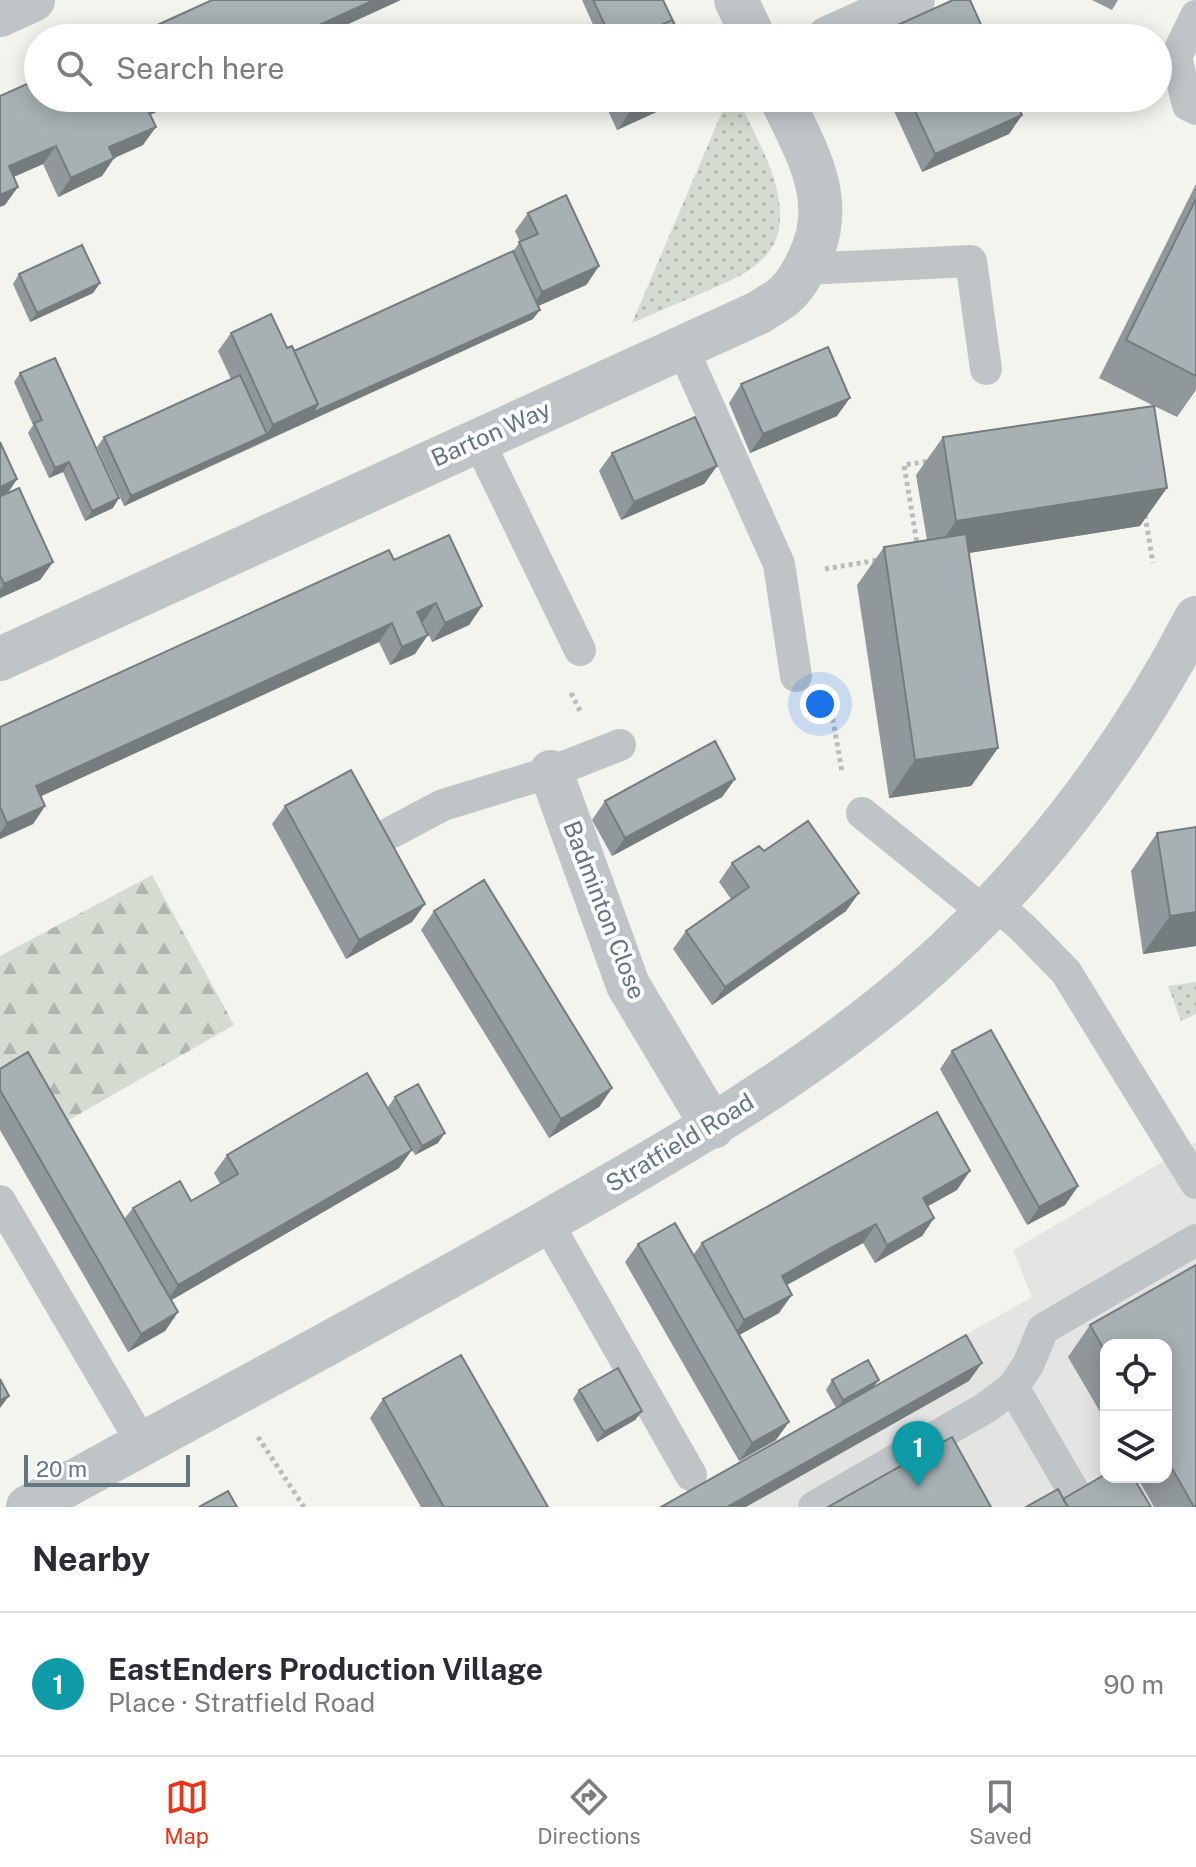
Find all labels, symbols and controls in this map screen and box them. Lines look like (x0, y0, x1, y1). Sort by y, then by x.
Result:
search box (24, 24, 1172, 112)
icon: search (52, 46, 96, 90)
text: Search here (116, 50, 284, 86)
street label: Barton Way (427, 394, 555, 472)
your location (800, 684, 840, 724)
street label: Badminton Close (558, 817, 652, 1003)
street label: Stratfield Road (600, 1087, 758, 1197)
map controls (1100, 1339, 1172, 1483)
button: locate (1100, 1339, 1172, 1411)
button: layers (1100, 1411, 1172, 1483)
pin: 1 (892, 1421, 944, 1487)
scale bar (24, 1451, 190, 1487)
text: 20 m (36, 1456, 87, 1482)
text: Nearby (32, 1539, 150, 1579)
text: EastEnders Production Village (108, 1651, 543, 1687)
text: 1 (52, 1669, 64, 1700)
text: 90 m (1103, 1669, 1164, 1700)
text: Place · Stratfield Road (108, 1687, 375, 1718)
tab: Map (164, 1775, 209, 1849)
tab: Directions (537, 1775, 641, 1849)
tab: Saved (969, 1775, 1032, 1849)

